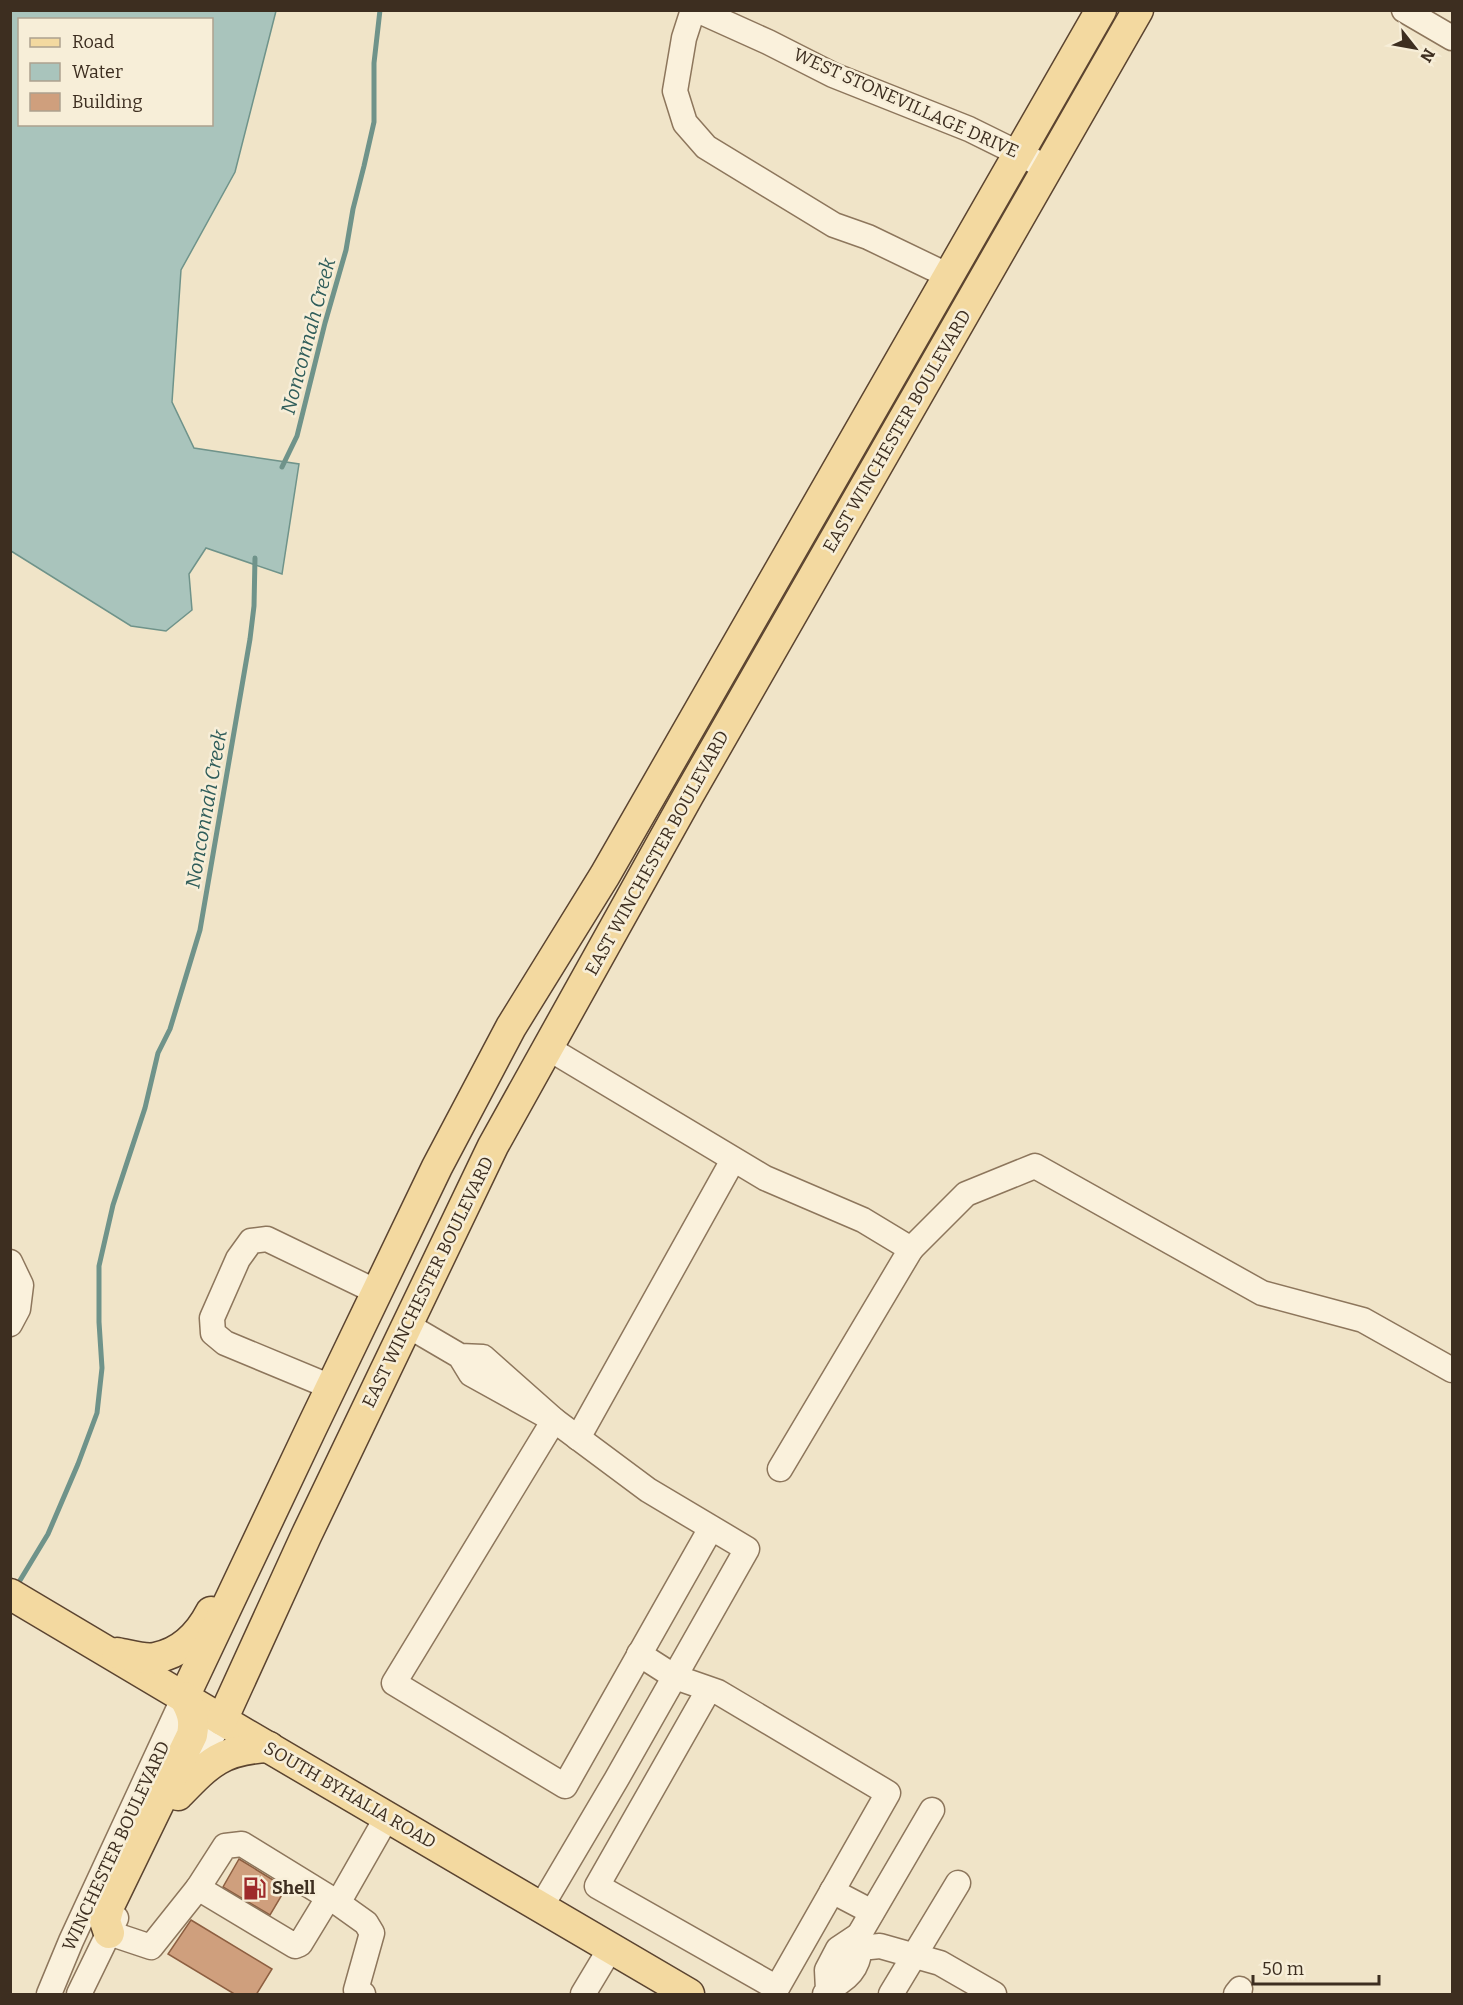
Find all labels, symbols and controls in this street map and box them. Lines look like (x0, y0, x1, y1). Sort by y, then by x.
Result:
legend (18, 18, 213, 126)
north arrow (1385, 18, 1445, 78)
text: Road (72, 31, 115, 53)
street label: WEST STONEVILLAGE DRIVE (790, 43, 1022, 163)
text: N (1416, 45, 1439, 66)
text: Water (72, 61, 123, 83)
text: Building (72, 91, 143, 113)
water label: Nonconnah Creek (276, 255, 340, 417)
street label: EAST WINCHESTER BOULEVARD (818, 306, 976, 556)
street label: EAST WINCHESTER BOULEVARD (580, 727, 734, 979)
water label: Nonconnah Creek (180, 728, 232, 890)
street label: EAST WINCHESTER BOULEVARD (357, 1153, 499, 1411)
street label: SOUTH BYHALIA ROAD (260, 1737, 440, 1853)
street label: WINCHESTER BOULEVARD (58, 1738, 174, 1954)
fuel station icon: Shell (241, 1875, 267, 1901)
place label: Shell (272, 1877, 316, 1899)
scale bar (1253, 1948, 1379, 1986)
text: 50 m (1262, 1958, 1304, 1980)

